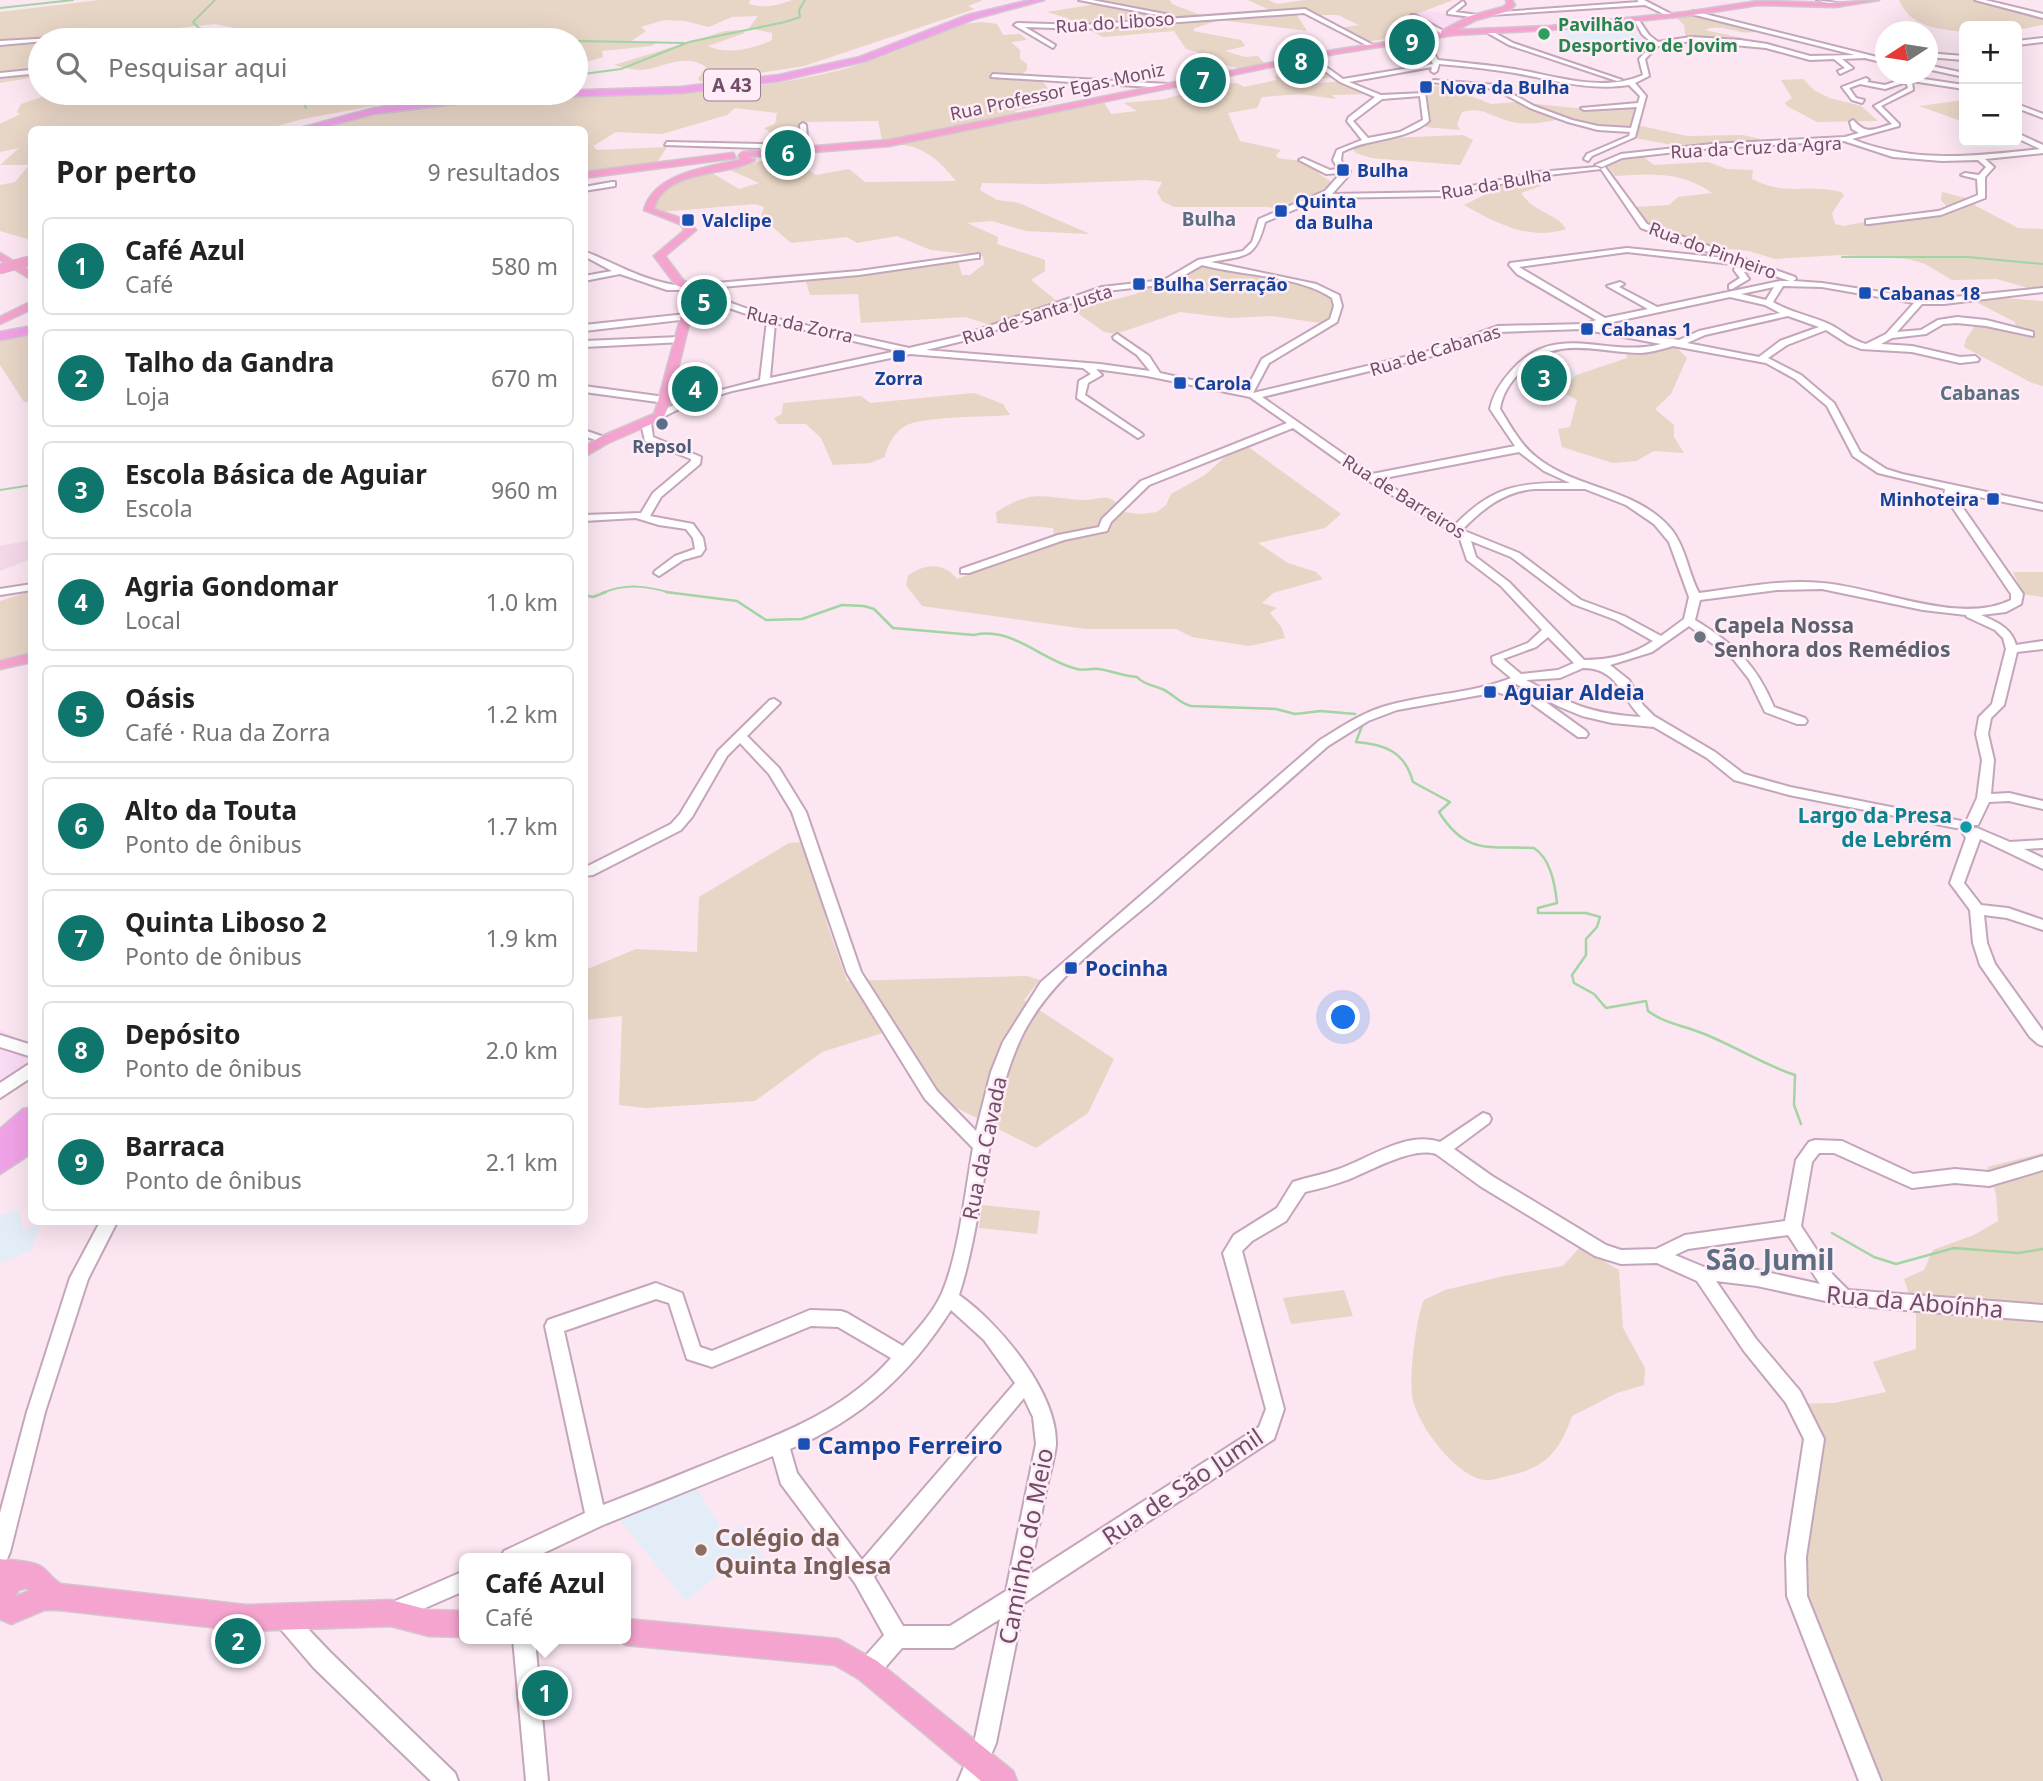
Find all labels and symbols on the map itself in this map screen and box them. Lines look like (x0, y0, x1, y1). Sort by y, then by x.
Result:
street label: Rua do Liboso (1055, 6, 1175, 38)
place label: Pavilhão Desportivo de Jovim (1558, 12, 1738, 57)
pin: 9 (1389, 16, 1435, 68)
north arrow (1875, 21, 1938, 84)
marker: Pavilhão Desportivo de Jovim (1536, 26, 1552, 42)
pin: 8 (1278, 35, 1324, 87)
pin: 7 (1180, 54, 1226, 106)
street label: Rua Professor Egas Moniz (948, 57, 1166, 125)
road number: A 43 (704, 69, 760, 100)
place label: Nova da Bulha (1440, 75, 1570, 99)
marker: Nova da Bulha (1418, 79, 1434, 95)
pin: 6 (765, 127, 811, 179)
street label: Rua da Cruz da Agra (1670, 131, 1842, 163)
place label: Bulha (1357, 158, 1409, 182)
street label: Rua da Bulha (1439, 161, 1553, 205)
marker: Bulha (1335, 162, 1351, 178)
place label: Quinta da Bulha (1295, 189, 1373, 234)
marker: Quinta da Bulha (1273, 203, 1289, 219)
district label: Bulha (1182, 206, 1236, 232)
place label: Valclipe (702, 208, 772, 232)
marker: Valclipe (680, 212, 696, 228)
street label: Rua do Pinheiro (1646, 216, 1780, 284)
place label: Bulha Serração (1153, 272, 1288, 296)
pin: 5 (681, 276, 727, 328)
marker: Bulha Serração (1131, 276, 1147, 292)
street label: Rua de Santa Justa (959, 278, 1115, 350)
place label: Cabanas 18 (1879, 281, 1980, 305)
marker: Cabanas 18 (1857, 285, 1873, 301)
street label: Rua da Zorra (744, 300, 856, 348)
place label: Cabanas 1 (1601, 317, 1692, 341)
street label: Rua de Cabanas (1367, 319, 1503, 381)
marker: Cabanas 1 (1579, 321, 1595, 337)
marker: Zorra (891, 348, 907, 364)
pin: 3 (1521, 352, 1567, 404)
pin: 4 (672, 363, 718, 415)
place label: Zorra (875, 366, 923, 390)
place label: Carola (1194, 371, 1251, 395)
marker: Carola (1172, 375, 1188, 391)
district label: Cabanas (1940, 380, 2020, 406)
marker: Repsol (654, 416, 670, 432)
place label: Repsol (632, 434, 692, 458)
street label: Rua de Barreiros (1338, 449, 1470, 543)
place label: Minhoteira (1880, 487, 1979, 511)
marker: Minhoteira (1985, 491, 2001, 507)
place label: Capela Nossa Senhora dos Remédios (1714, 611, 1950, 663)
marker: Capela Nossa Senhora dos Remédios (1692, 629, 1708, 645)
place label: Aguiar Aldeia (1504, 678, 1645, 706)
marker: Aguiar Aldeia (1482, 684, 1498, 700)
place label: Largo da Presa de Lebrém (1798, 801, 1952, 853)
marker: Largo da Presa de Lebrém (1958, 819, 1974, 835)
place label: Pocinha (1085, 954, 1168, 982)
marker: Pocinha (1063, 960, 1079, 976)
your location (1326, 1000, 1360, 1034)
street label: Rua da Cavada (955, 1074, 1013, 1222)
district label: São Jumil (1706, 1240, 1834, 1278)
street label: Rua da Aboínha (1825, 1277, 2005, 1325)
street label: Rua de São Jumil (1095, 1420, 1269, 1552)
place label: Campo Ferreiro (818, 1428, 1003, 1461)
marker: Campo Ferreiro (796, 1436, 812, 1452)
street label: Caminho do Meio (990, 1445, 1060, 1647)
place label: Colégio da Quinta Inglesa (715, 1520, 891, 1581)
marker: Colégio da Quinta Inglesa (693, 1542, 709, 1558)
pin: 2 (215, 1615, 261, 1667)
pin: 1 (522, 1667, 568, 1719)

